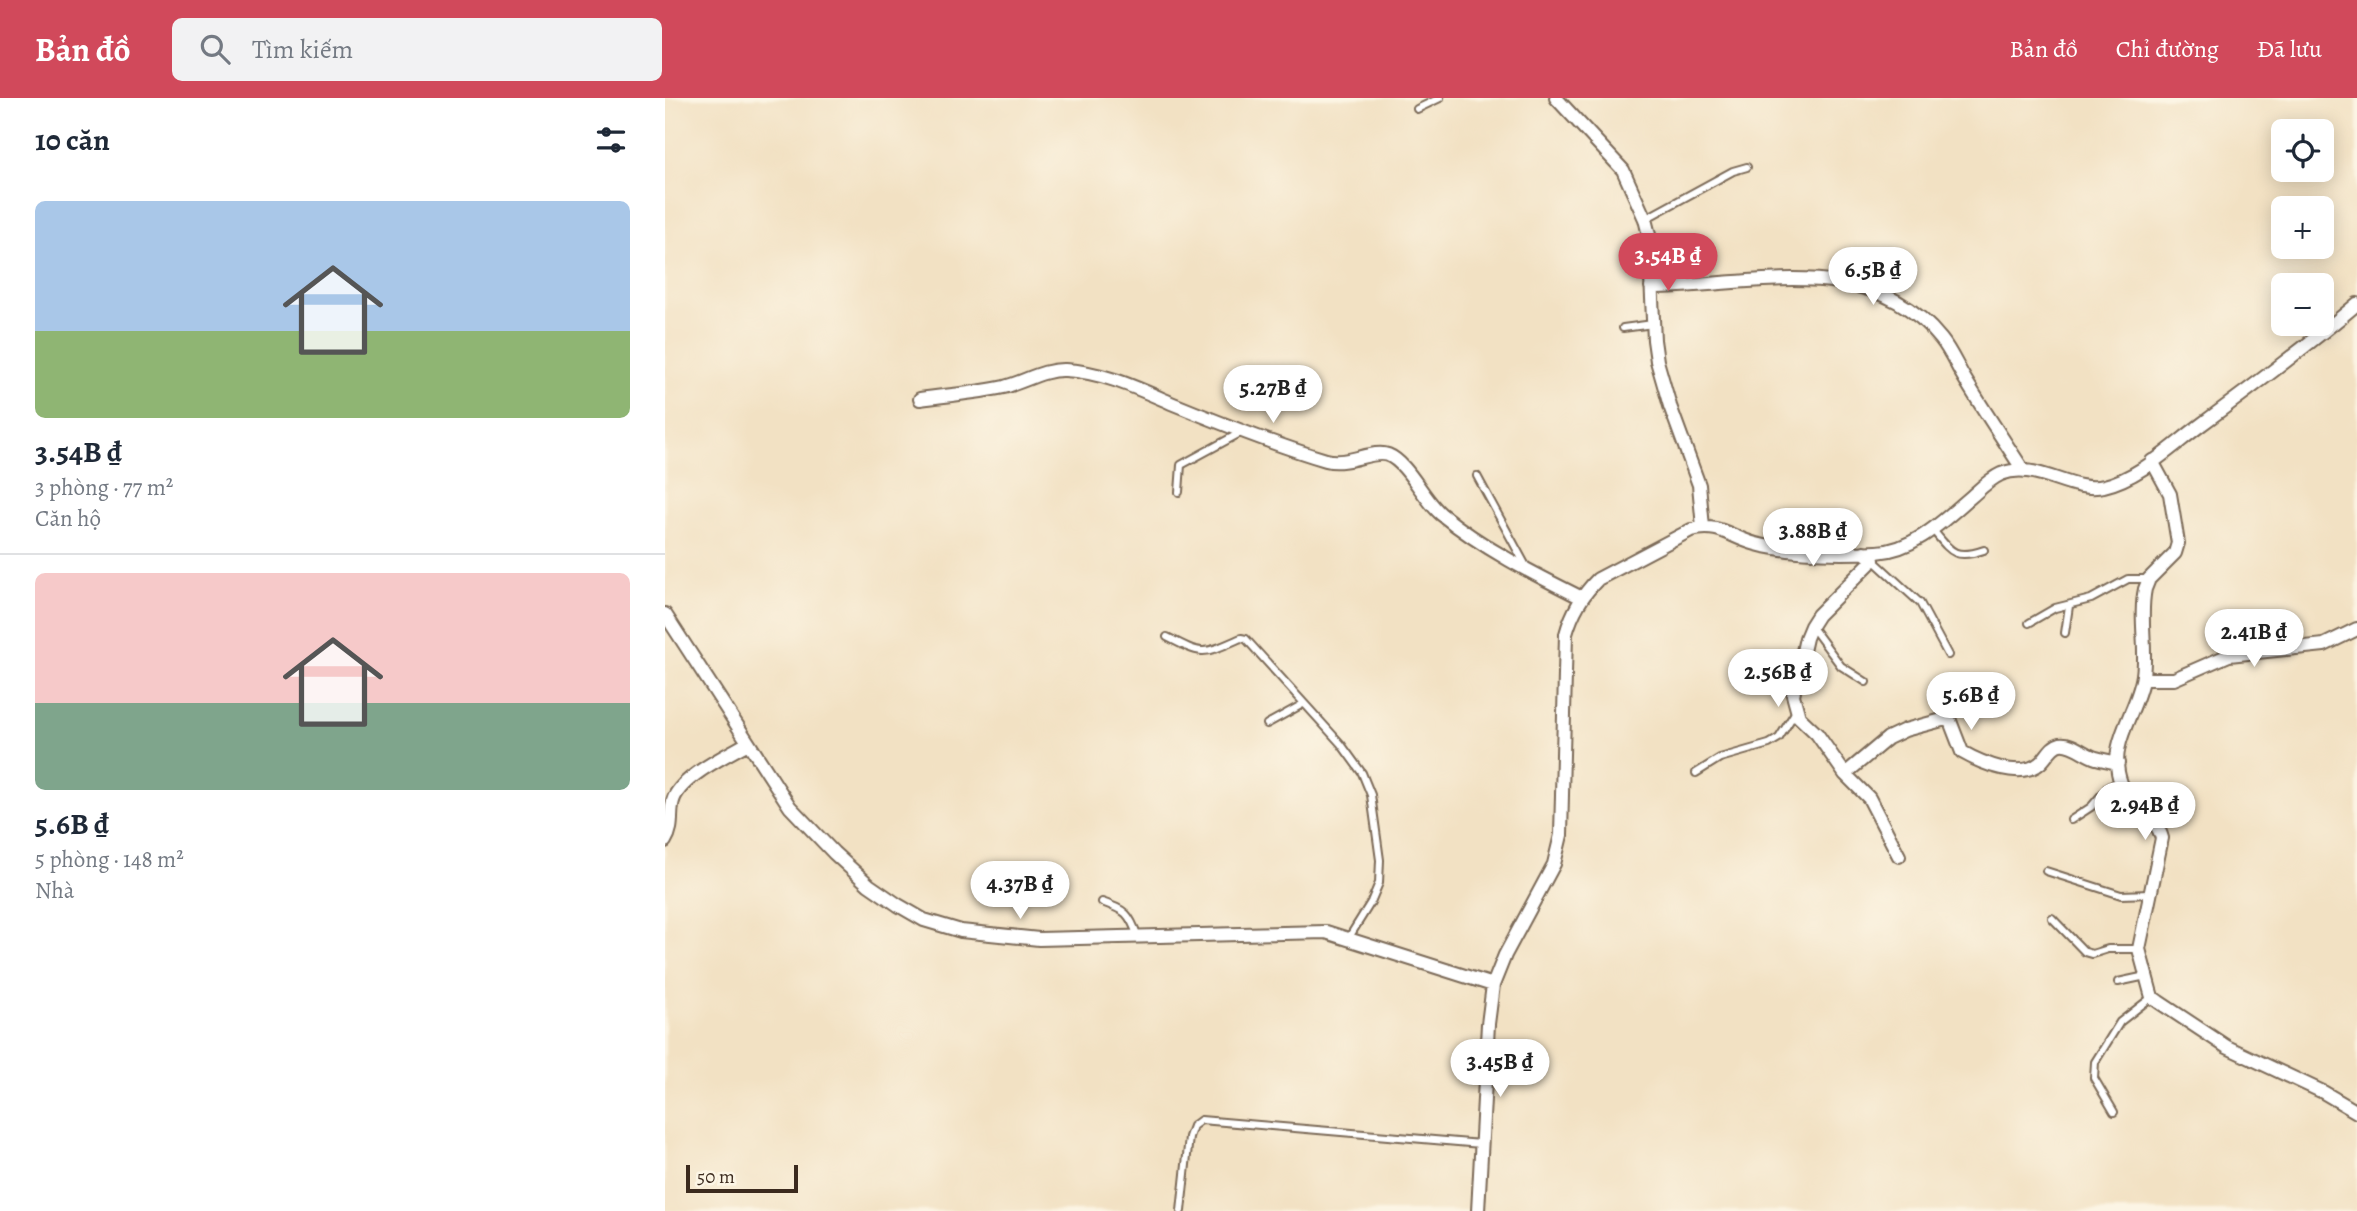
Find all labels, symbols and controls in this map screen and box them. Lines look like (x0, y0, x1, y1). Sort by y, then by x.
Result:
search box (172, 18, 662, 81)
text: Bản đồ (35, 27, 130, 72)
icon: search (196, 30, 234, 68)
text: Tìm kiếm (252, 32, 353, 67)
text: Bản đồ (2010, 33, 2078, 65)
text: Chỉ đường (2116, 33, 2219, 65)
text: Đã lưu (2257, 33, 2322, 65)
map controls (2271, 119, 2334, 336)
button: locate (2271, 119, 2334, 182)
text: 10 căn (35, 120, 110, 160)
icon: filters (592, 121, 630, 159)
button: + (2271, 196, 2334, 259)
pin: 3.54B ₫ (1603, 234, 1733, 293)
text: 3.54B ₫ (1635, 240, 1702, 271)
icon: home (270, 247, 396, 373)
pin: 6.5B ₫ (1816, 248, 1930, 307)
text: 6.5B ₫ (1844, 254, 1902, 285)
button: − (2271, 273, 2334, 336)
pin: 5.27B ₫ (1208, 366, 1338, 425)
text: 5.27B ₫ (1239, 372, 1307, 403)
text: 3.54B ₫ (35, 432, 122, 472)
text: 3 phòng · 77 m² (35, 472, 173, 503)
text: Căn hộ (35, 503, 101, 534)
pin: 3.88B ₫ (1748, 508, 1878, 568)
text: 3.88B ₫ (1779, 515, 1847, 546)
pin: 2.41B ₫ (2189, 610, 2319, 669)
text: 2.41B ₫ (2221, 616, 2287, 647)
icon: home (270, 619, 396, 745)
pin: 2.56B ₫ (1713, 650, 1843, 709)
text: 2.56B ₫ (1744, 656, 1812, 687)
pin: 5.6B ₫ (1914, 672, 2028, 732)
text: 5.6B ₫ (1942, 679, 2000, 710)
pin: 2.94B ₫ (2080, 782, 2210, 842)
text: 2.94B ₫ (2110, 789, 2180, 820)
text: 5.6B ₫ (35, 804, 109, 844)
text: 5 phòng · 148 m² (35, 844, 184, 875)
pin: 4.37B ₫ (955, 862, 1085, 921)
text: 4.37B ₫ (987, 868, 1054, 899)
text: Nhà (35, 875, 75, 906)
pin: 3.45B ₫ (1435, 1040, 1565, 1099)
text: 3.45B ₫ (1467, 1046, 1534, 1077)
scale bar (686, 1162, 798, 1194)
text: 50 m (697, 1164, 735, 1190)

